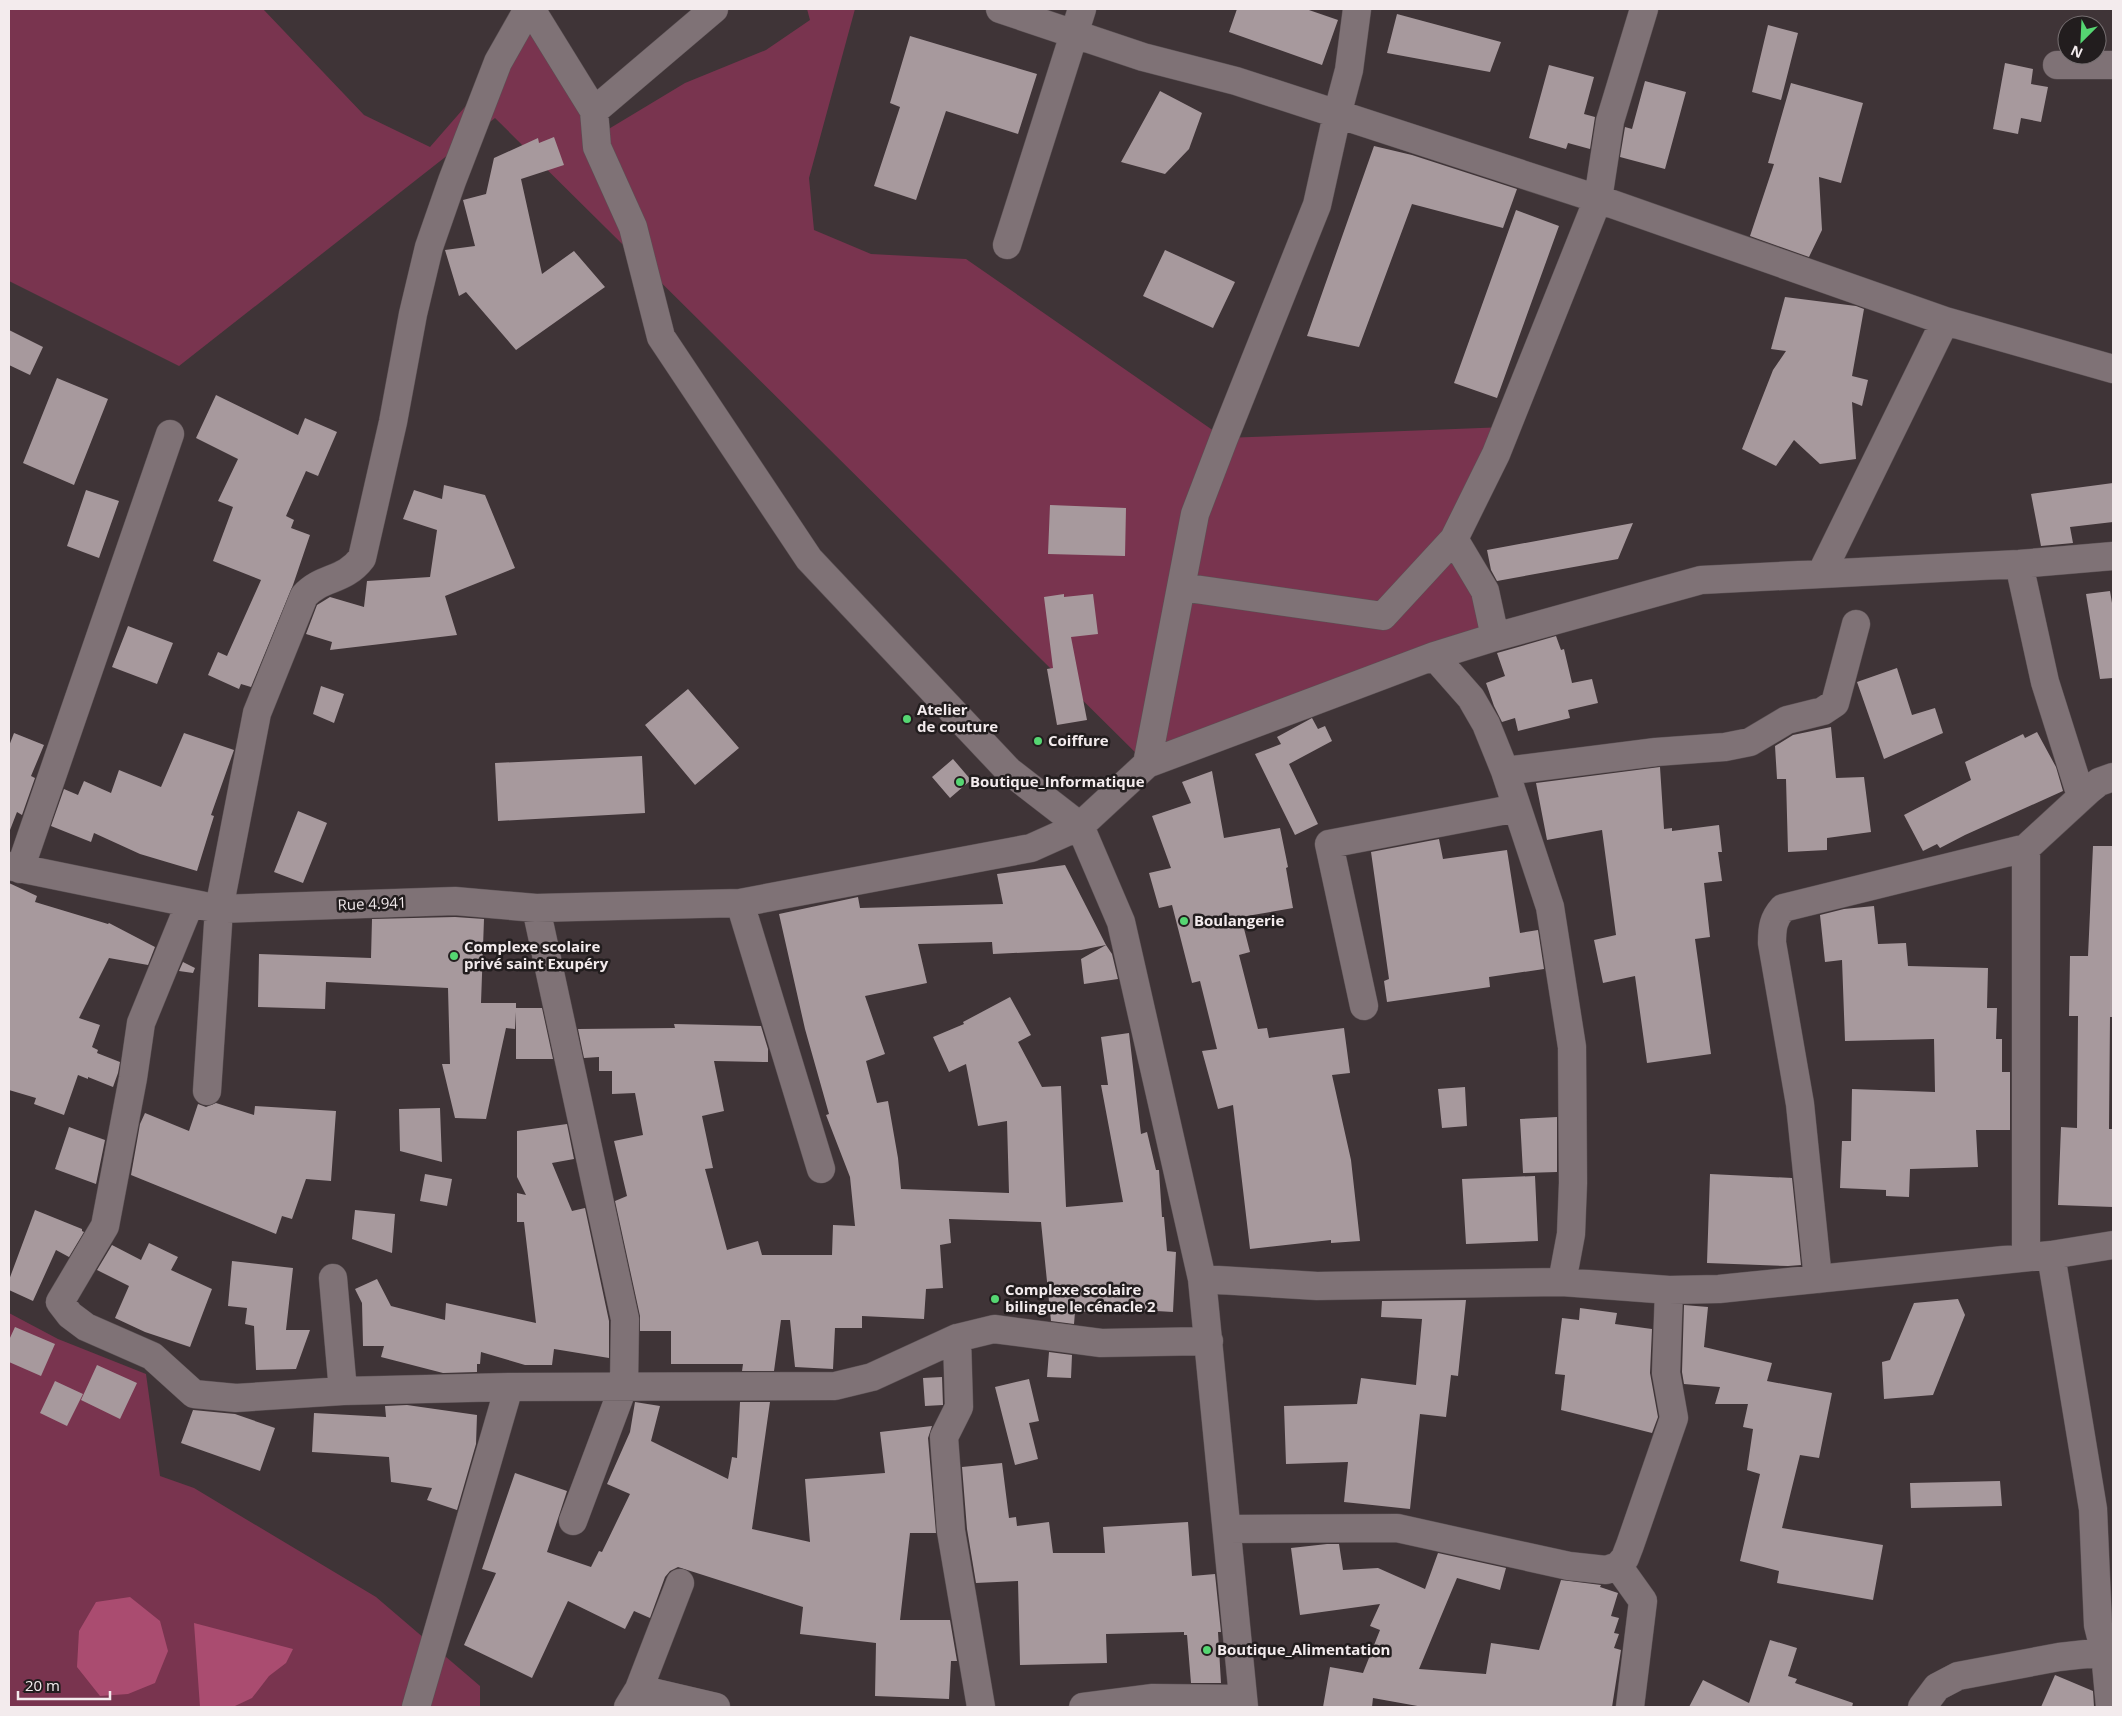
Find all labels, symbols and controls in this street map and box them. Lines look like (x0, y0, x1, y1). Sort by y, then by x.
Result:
north arrow (2057, 15, 2107, 65)
text: N (2067, 41, 2086, 63)
place label: Atelier de couture (917, 699, 998, 736)
marker: Atelier de couture (901, 713, 913, 725)
place label: Coiffure (1048, 730, 1109, 750)
marker: Coiffure (1032, 735, 1044, 747)
place label: Boutique_Informatique (970, 771, 1145, 791)
marker: Boutique_Informatique (954, 776, 966, 788)
street label: Rue 4.941 (337, 892, 407, 914)
place label: Boulangerie (1194, 910, 1284, 930)
marker: Boulangerie (1178, 915, 1190, 927)
place label: Complexe scolaire privé saint Exupéry (464, 936, 609, 973)
marker: Complexe scolaire privé saint Exupéry (448, 950, 460, 962)
place label: Complexe scolaire bilingue le cénacle 2 (1005, 1279, 1156, 1316)
marker: Complexe scolaire bilingue le cénacle 2 (989, 1293, 1001, 1305)
place label: Boutique_Alimentation (1217, 1639, 1390, 1659)
marker: Boutique_Alimentation (1201, 1644, 1213, 1656)
scale bar (18, 1668, 110, 1700)
text: 20 m (25, 1675, 60, 1695)

